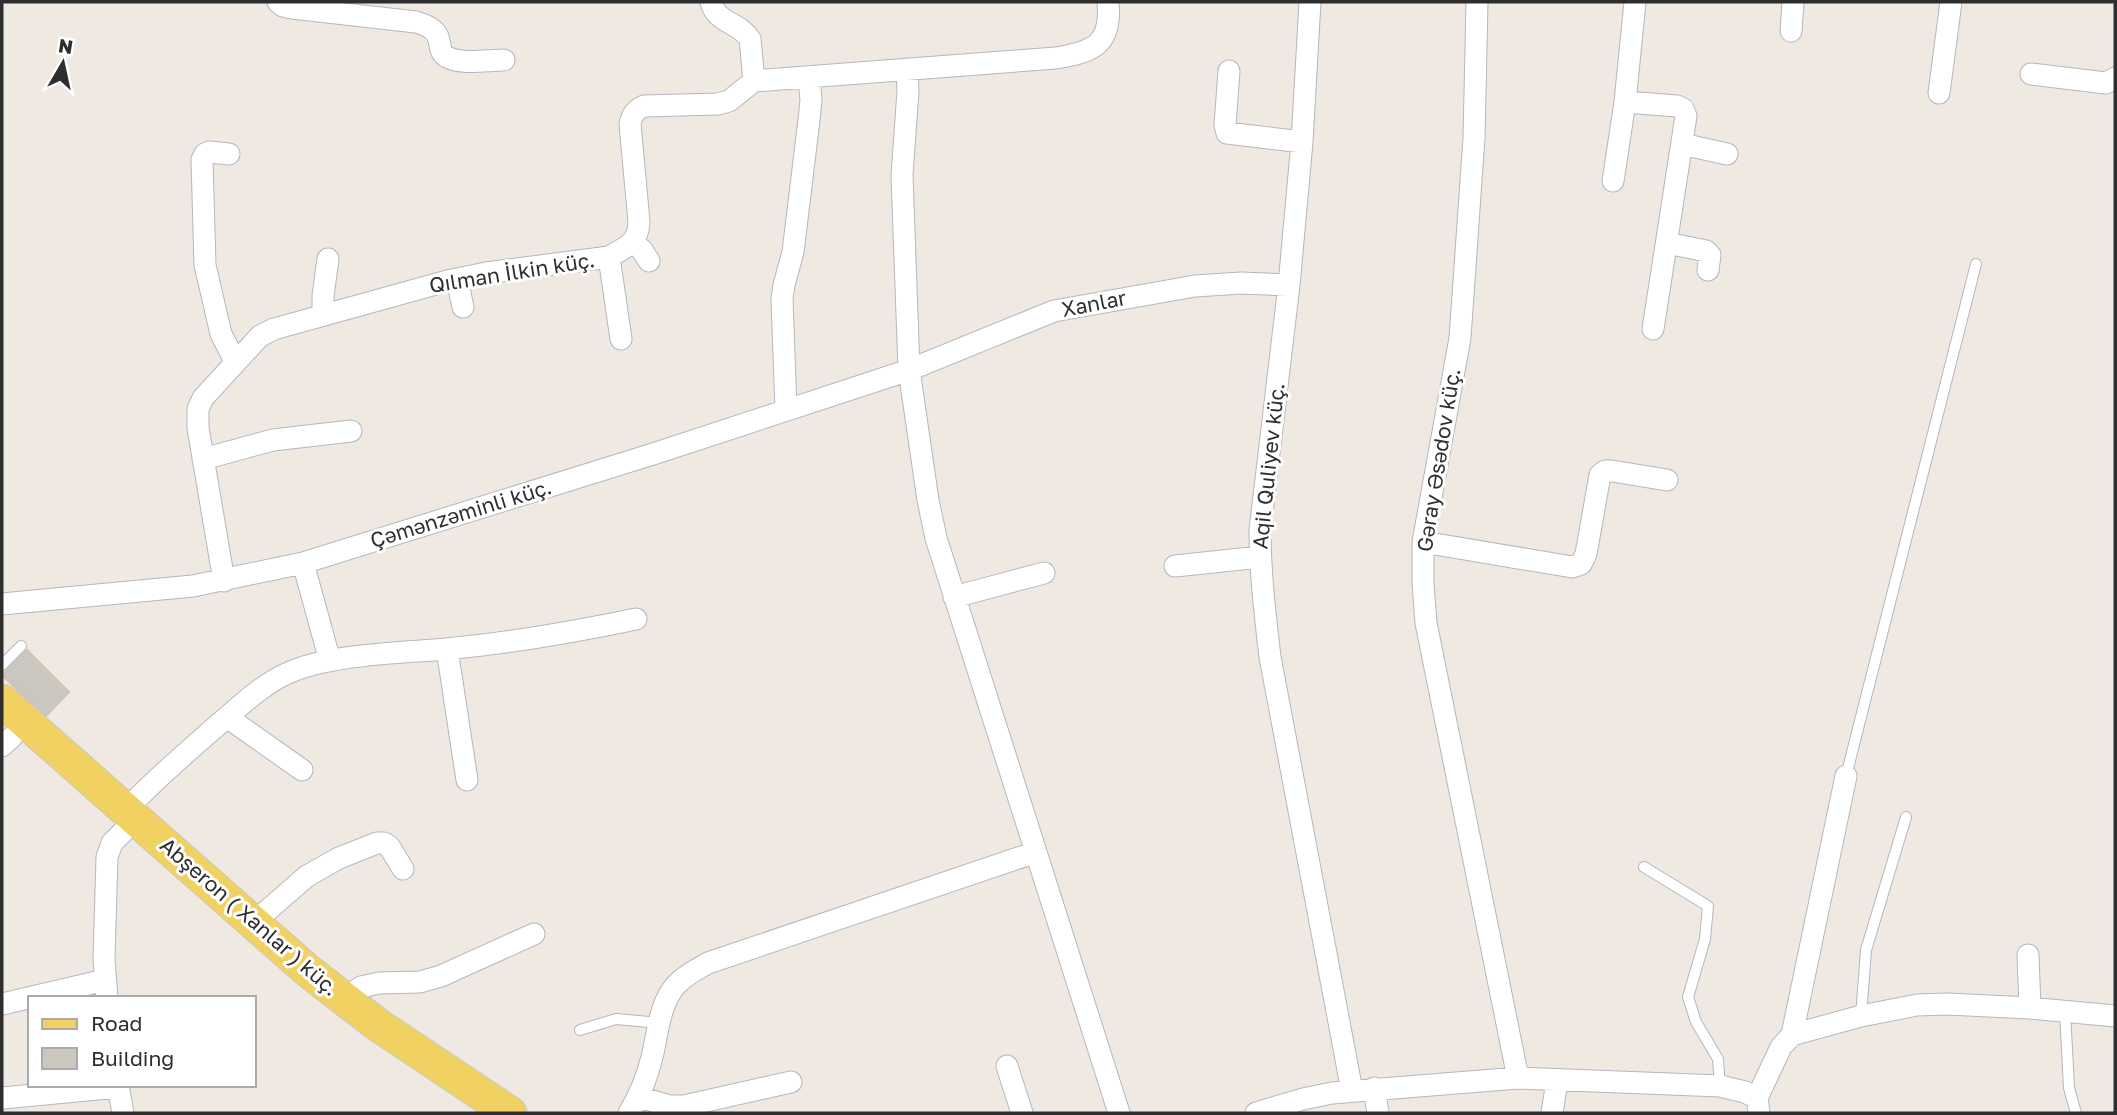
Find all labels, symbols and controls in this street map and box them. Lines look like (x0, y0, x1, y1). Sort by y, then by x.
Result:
north arrow (28, 28, 98, 98)
text: N (57, 33, 75, 58)
street label: Qılman İlkin küç. (427, 246, 597, 298)
street label: Xanlar (1059, 284, 1128, 322)
street label: Gəray Əsədov küç. (1411, 366, 1465, 554)
street label: Aqil Quliyev küç. (1246, 382, 1290, 550)
street label: Çəmənzəminli küç. (367, 473, 554, 553)
street label: Abşeron ( Xanlar ) küç. (155, 832, 344, 1001)
legend (28, 996, 256, 1087)
text: Road (91, 1010, 142, 1036)
text: Building (91, 1045, 174, 1071)

